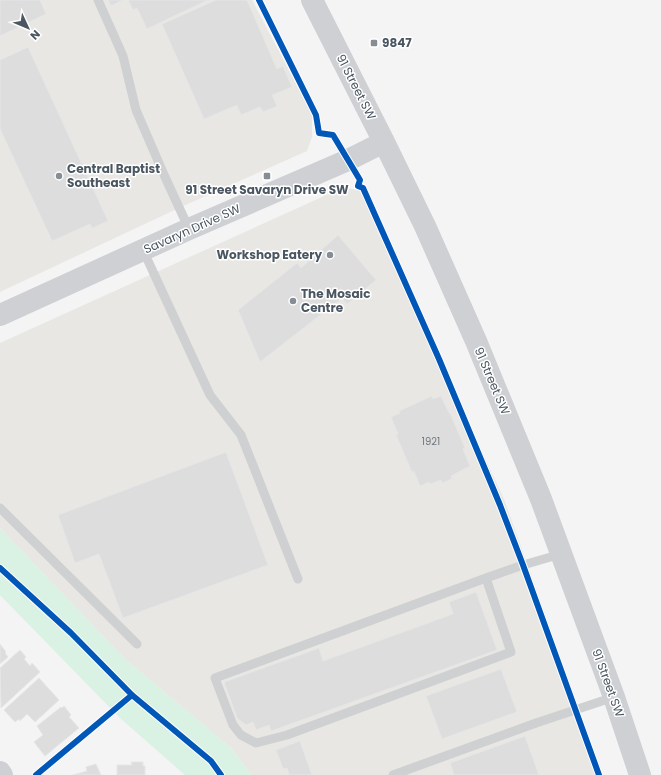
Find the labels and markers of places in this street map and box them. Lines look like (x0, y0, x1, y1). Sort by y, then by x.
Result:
place label: 9847 (382, 34, 412, 51)
marker: 9847 (369, 38, 379, 48)
place label: Central Baptist Southeast (67, 160, 160, 191)
marker: Central Baptist Southeast (54, 171, 64, 181)
marker: 91 Street Savaryn Drive SW (262, 171, 272, 181)
place label: 91 Street Savaryn Drive SW (185, 181, 349, 198)
place label: Workshop Eatery (216, 246, 322, 263)
marker: Workshop Eatery (325, 250, 335, 260)
place label: The Mosaic Centre (301, 285, 370, 316)
marker: The Mosaic Centre (288, 296, 298, 306)

